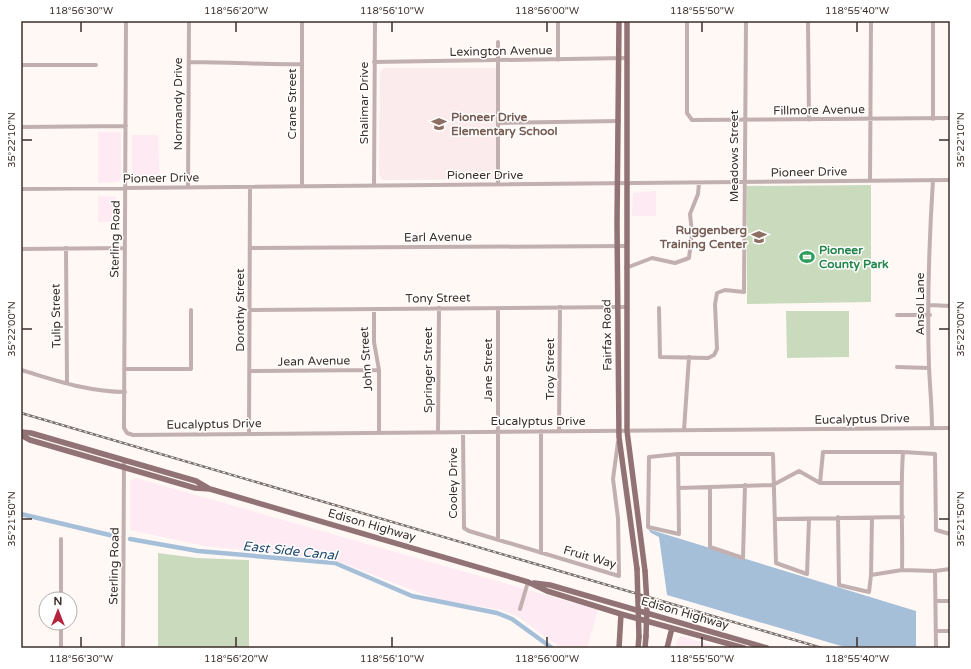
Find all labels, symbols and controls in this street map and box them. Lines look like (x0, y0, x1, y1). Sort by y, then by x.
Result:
text: 118°56'30"W (49, 5, 113, 17)
text: 118°56'20"W (204, 5, 268, 17)
text: 118°56'10"W (360, 5, 424, 17)
text: 118°56'00"W (515, 5, 579, 17)
text: 118°55'50"W (670, 5, 734, 17)
text: 118°55'40"W (825, 5, 889, 17)
street label: Lexington Avenue (449, 43, 553, 59)
street label: Normandy Drive (171, 57, 185, 151)
street label: Shalimar Drive (357, 62, 371, 144)
street label: Crane Street (285, 68, 299, 140)
street label: Fillmore Avenue (773, 102, 865, 118)
street label: Meadows Street (727, 109, 741, 202)
place label: Pioneer Drive Elementary School (451, 110, 558, 139)
text: 35°22'10"N (6, 112, 18, 168)
text: 35°22'10"N (955, 112, 967, 168)
school or university icon: Pioneer Drive Elementary School (430, 115, 448, 133)
street label: Pioneer Drive (771, 164, 848, 180)
street label: Pioneer Drive (447, 168, 523, 182)
street label: Pioneer Drive (123, 170, 200, 186)
street label: Sterling Road (107, 200, 123, 278)
place label: Ruggenberg Training Center (659, 223, 747, 252)
school or university icon: Ruggenberg Training Center (750, 228, 768, 246)
street label: Earl Avenue (404, 229, 472, 245)
place label: Pioneer County Park (819, 243, 889, 272)
sports icon: Pioneer County Park (798, 248, 816, 266)
street label: Dorothy Street (233, 268, 247, 352)
street label: Ansol Lane (913, 272, 927, 336)
street label: Tulip Street (48, 283, 64, 349)
street label: Tony Street (405, 290, 471, 306)
street label: Fairfax Road (599, 299, 615, 371)
text: 35°22'00"N (6, 301, 18, 357)
text: 35°22'00"N (955, 301, 967, 357)
street label: John Street (357, 326, 375, 392)
street label: Springer Street (421, 327, 435, 413)
street label: Jane Street (481, 338, 495, 402)
street label: Troy Street (543, 338, 557, 400)
street label: Jean Avenue (278, 353, 351, 369)
street label: Eucalyptus Drive (814, 411, 910, 427)
street label: Eucalyptus Drive (490, 414, 586, 428)
street label: Eucalyptus Drive (166, 416, 262, 432)
street label: Cooley Drive (446, 447, 460, 519)
text: 35°21'50"N (6, 491, 18, 547)
text: 35°21'50"N (955, 491, 967, 547)
street label: Edison Highway (326, 506, 418, 544)
street label: Sterling Road (106, 527, 122, 605)
water label: East Side Canal (242, 538, 340, 564)
street label: Fruit Way (562, 543, 619, 571)
north arrow (38, 591, 78, 631)
street label: Edison Highway (639, 594, 731, 632)
text: N (54, 595, 62, 608)
text: 118°56'30"W (49, 653, 113, 665)
text: 118°56'20"W (204, 653, 268, 665)
text: 118°56'10"W (360, 653, 424, 665)
text: 118°56'00"W (515, 653, 579, 665)
text: 118°55'50"W (670, 653, 734, 665)
text: 118°55'40"W (825, 653, 889, 665)

